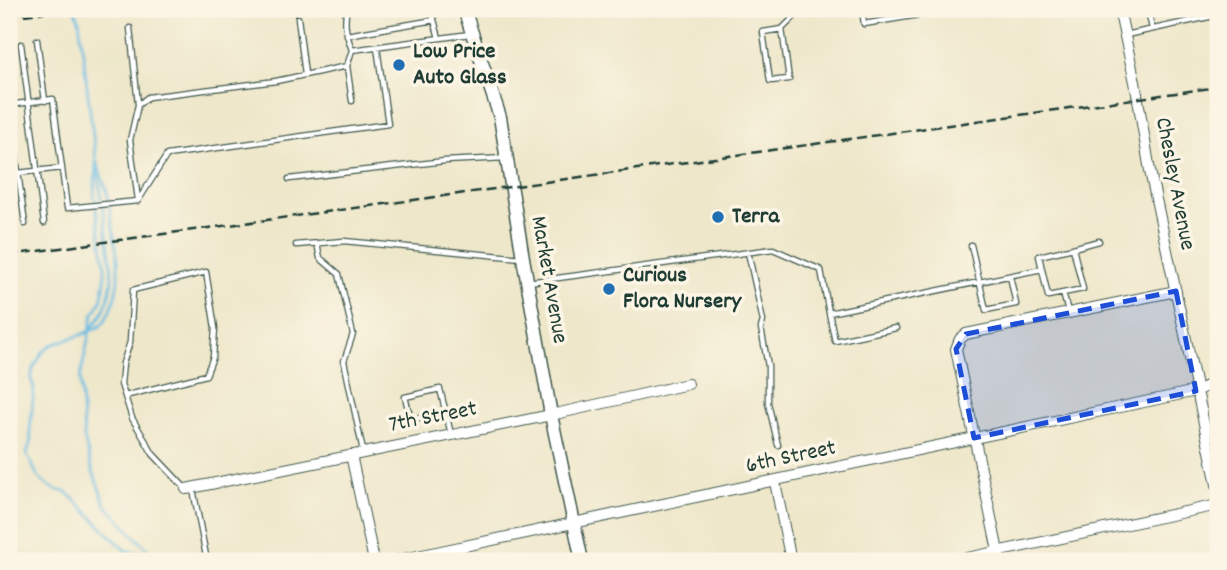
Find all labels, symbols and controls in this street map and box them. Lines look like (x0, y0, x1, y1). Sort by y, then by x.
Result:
place label: Low Price Auto Glass (413, 36, 507, 95)
marker: Low Price Auto Glass (391, 57, 407, 73)
street label: Chesley Avenue (1145, 115, 1203, 253)
place label: Terra (732, 201, 780, 234)
marker: Terra (710, 209, 726, 225)
street label: Market Avenue (521, 214, 575, 346)
place label: Curious Flora Nursery (623, 260, 743, 319)
marker: Curious Flora Nursery (601, 281, 617, 297)
street label: 7th Street (386, 393, 480, 443)
street label: 6th Street (743, 432, 839, 484)

